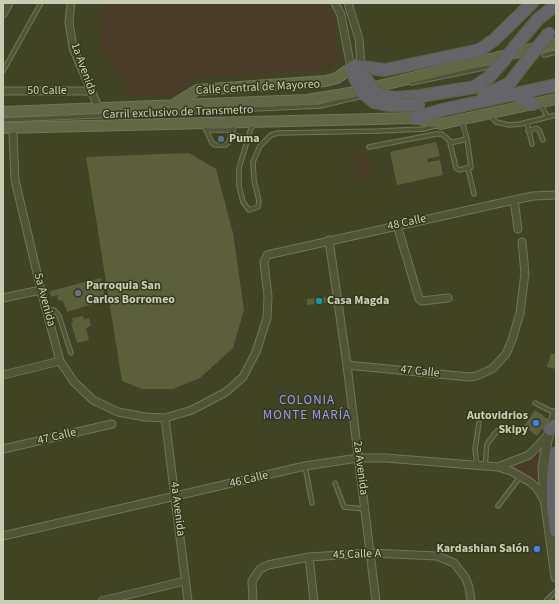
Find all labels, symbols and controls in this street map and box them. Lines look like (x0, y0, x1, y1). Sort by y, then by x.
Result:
street label: 1a Avenida (67, 41, 99, 97)
street label: Calle Central de Mayoreo (195, 78, 321, 98)
street label: 50 Calle (27, 84, 67, 98)
street label: Carril exclusivo de Transmetro (102, 103, 254, 123)
place label: Puma (229, 132, 260, 146)
marker: Puma (216, 134, 226, 144)
street label: 48 Calle (386, 212, 428, 234)
street label: 5a Avenida (30, 272, 58, 328)
place label: Parroquia San Carlos Borromeo (86, 279, 175, 307)
marker: Parroquia San Carlos Borromeo (73, 288, 83, 298)
place label: Casa Magda (327, 294, 389, 308)
marker: Casa Magda (314, 296, 324, 306)
street label: 47 Calle (400, 363, 440, 381)
district label: COLONIA MONTE MARÍA (263, 393, 351, 424)
place label: Autovidrios Skipy (467, 409, 528, 437)
marker: Autovidrios Skipy (531, 418, 541, 428)
street label: 47 Calle (36, 426, 78, 448)
street label: 2a Avenida (350, 440, 370, 496)
street label: 46 Calle (228, 469, 270, 491)
street label: 4a Avenida (167, 481, 187, 537)
place label: Kardashian Salón (436, 542, 529, 556)
marker: Kardashian Salón (532, 544, 542, 554)
street label: 45 Calle A (333, 547, 381, 563)

